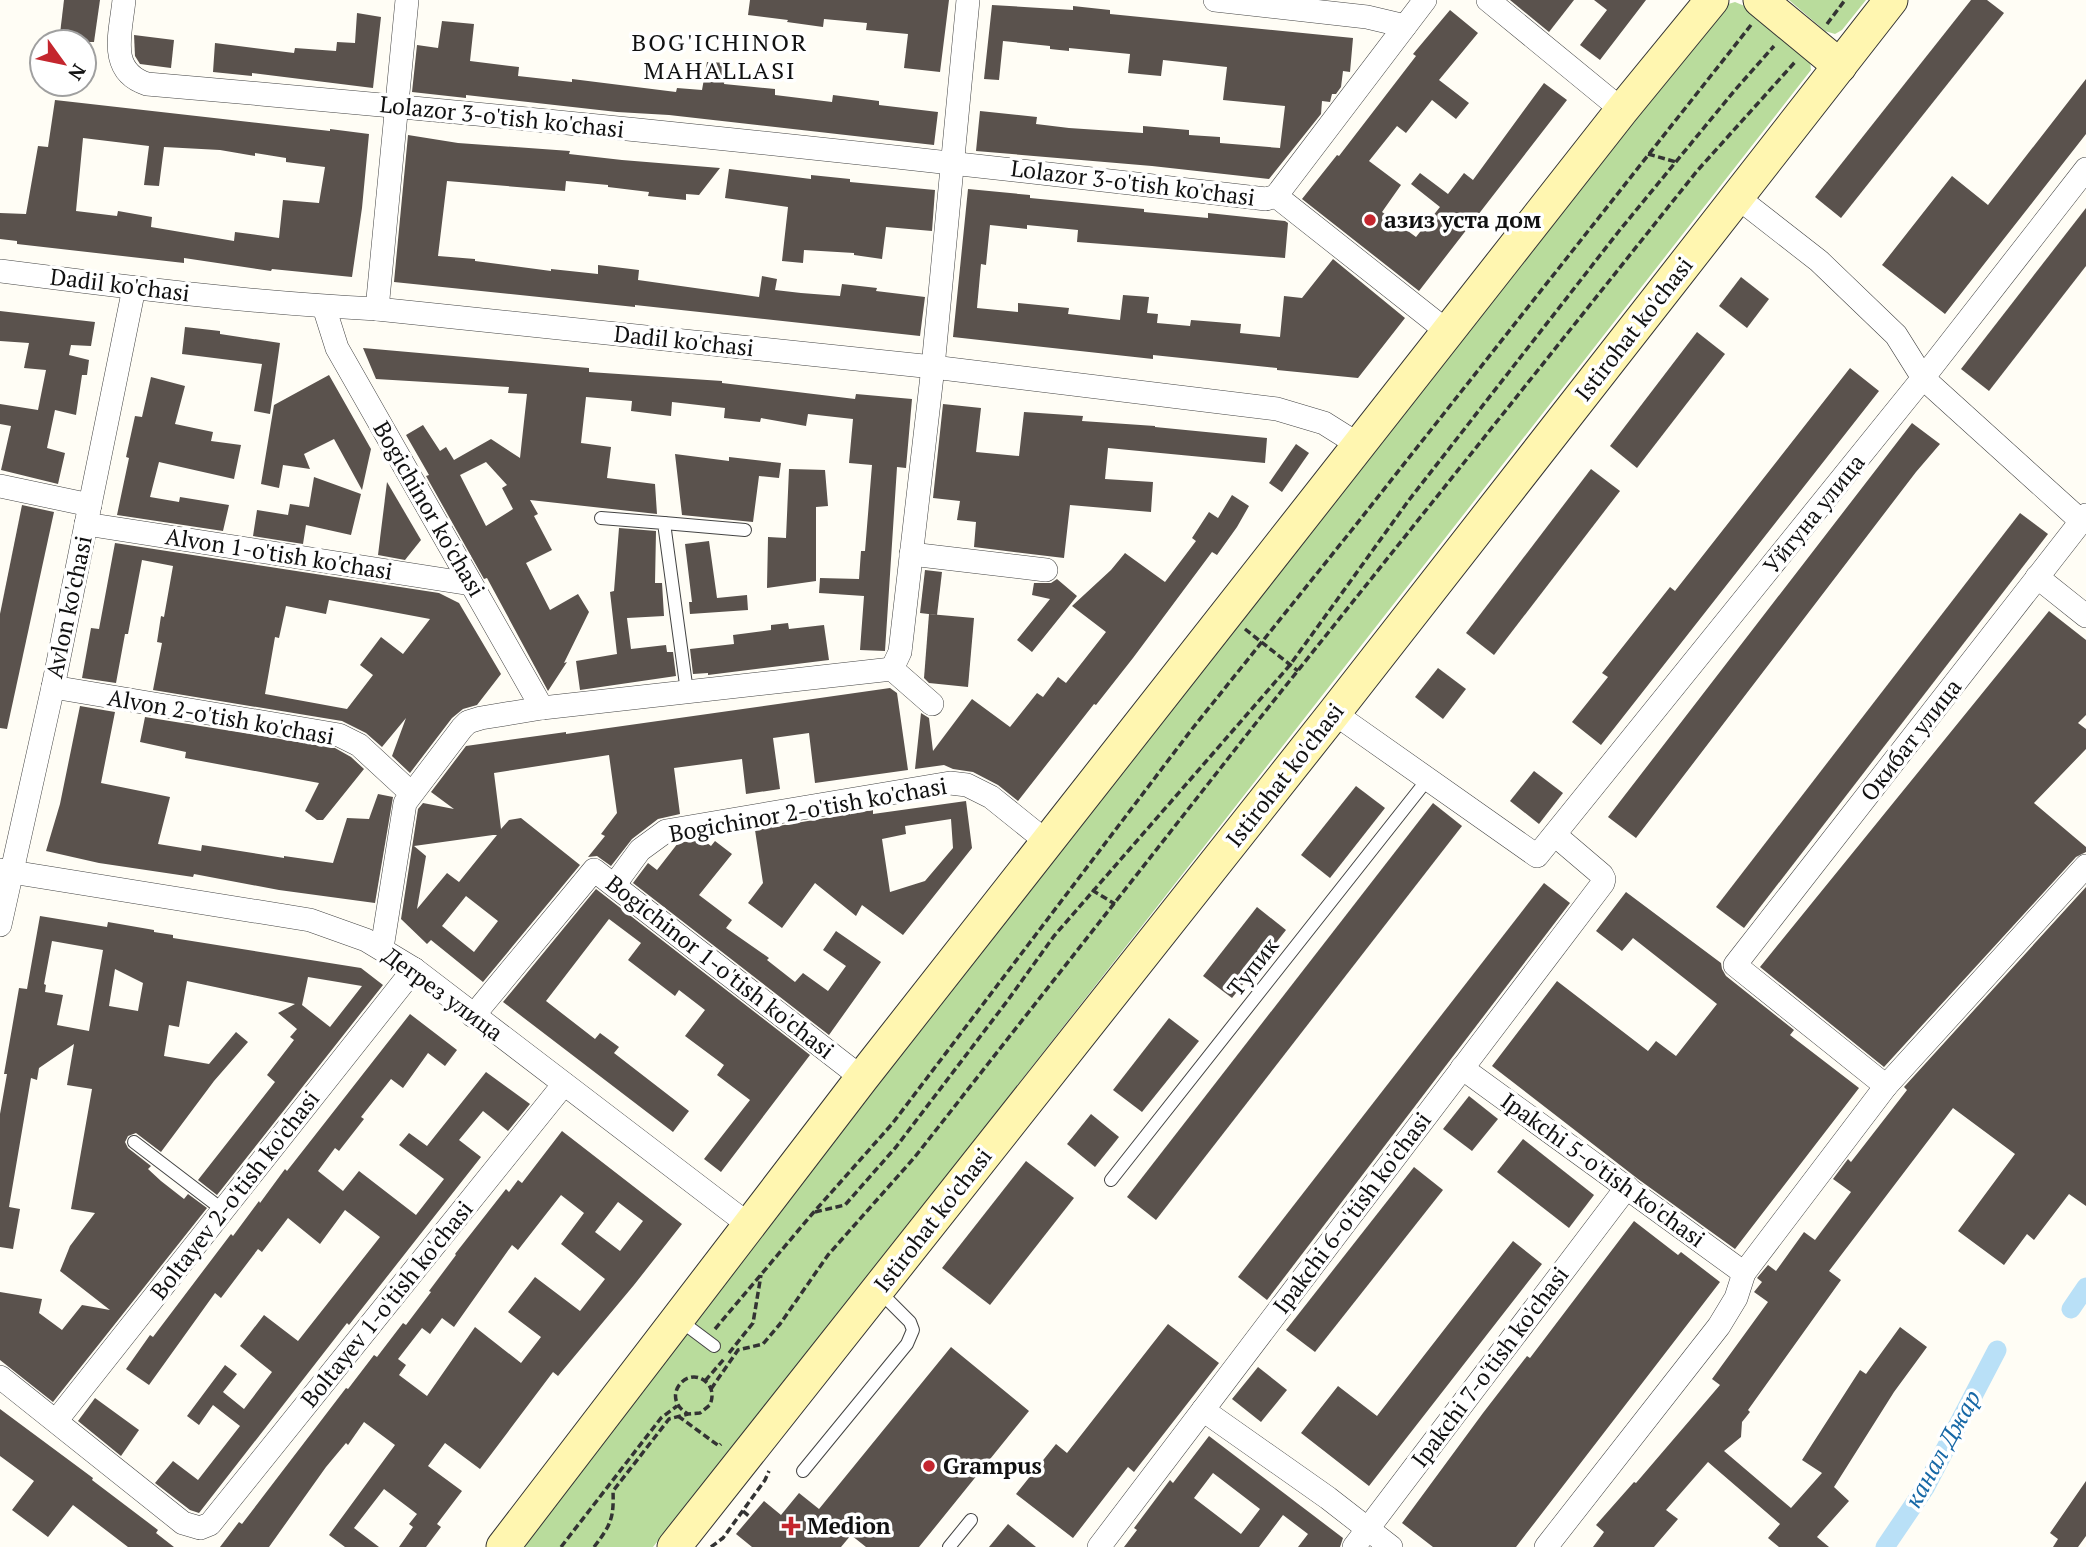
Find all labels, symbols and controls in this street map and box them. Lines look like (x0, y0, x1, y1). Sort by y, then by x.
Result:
district label: BOG'ICHINOR MAHALLASI (632, 26, 808, 86)
north arrow (28, 28, 98, 98)
text: N (63, 60, 92, 86)
street label: Lolazor 3-o'tish ko'chasi (378, 88, 626, 145)
street label: Lolazor 3-o'tish ko'chasi (1009, 152, 1257, 213)
place label: азиз уста дом (1384, 204, 1541, 235)
marker: азиз уста дом (1362, 212, 1378, 228)
street label: Istirohat ko'chasi (1568, 250, 1700, 407)
street label: Dadil ko'chasi (48, 261, 192, 308)
street label: Dadil ko'chasi (613, 318, 756, 363)
street label: Bogichinor ko'chasi (366, 415, 492, 602)
street label: Уйгуна улица (1756, 447, 1872, 580)
street label: Alvon 1-o'tish ko'chasi (163, 520, 395, 587)
street label: Avlon ko'chasi (38, 533, 99, 681)
street label: Окибат улица (1853, 672, 1968, 807)
street label: Alvon 2-o'tish ko'chasi (105, 681, 337, 752)
street label: Istirohat ko'chasi (1219, 696, 1351, 853)
street label: Bogichinor 2-o'tish ko'chasi (667, 770, 949, 849)
street label: Bogichinor 1-o'tish ko'chasi (600, 868, 841, 1066)
street label: Тупик (1220, 931, 1286, 1002)
street label: Дегрез улица (377, 940, 510, 1048)
street label: Boltayev 2-o'tish ko'chasi (143, 1084, 326, 1306)
street label: Ipakchi 5-o'tish ko'chasi (1495, 1085, 1711, 1254)
street label: Ipakchi 6-o'tish ko'chasi (1266, 1106, 1438, 1320)
street label: Istirohat ko'chasi (867, 1141, 999, 1298)
street label: Boltayev 1-o'tish ko'chasi (294, 1194, 480, 1413)
street label: Ipakchi 7-o'tish ko'chasi (1404, 1260, 1575, 1473)
water label: канал Джар (1897, 1384, 1988, 1513)
place label: Grampus (943, 1450, 1042, 1481)
marker: Grampus (921, 1458, 937, 1474)
place label: Medion (807, 1510, 891, 1541)
marker: Medion (781, 1516, 801, 1536)

